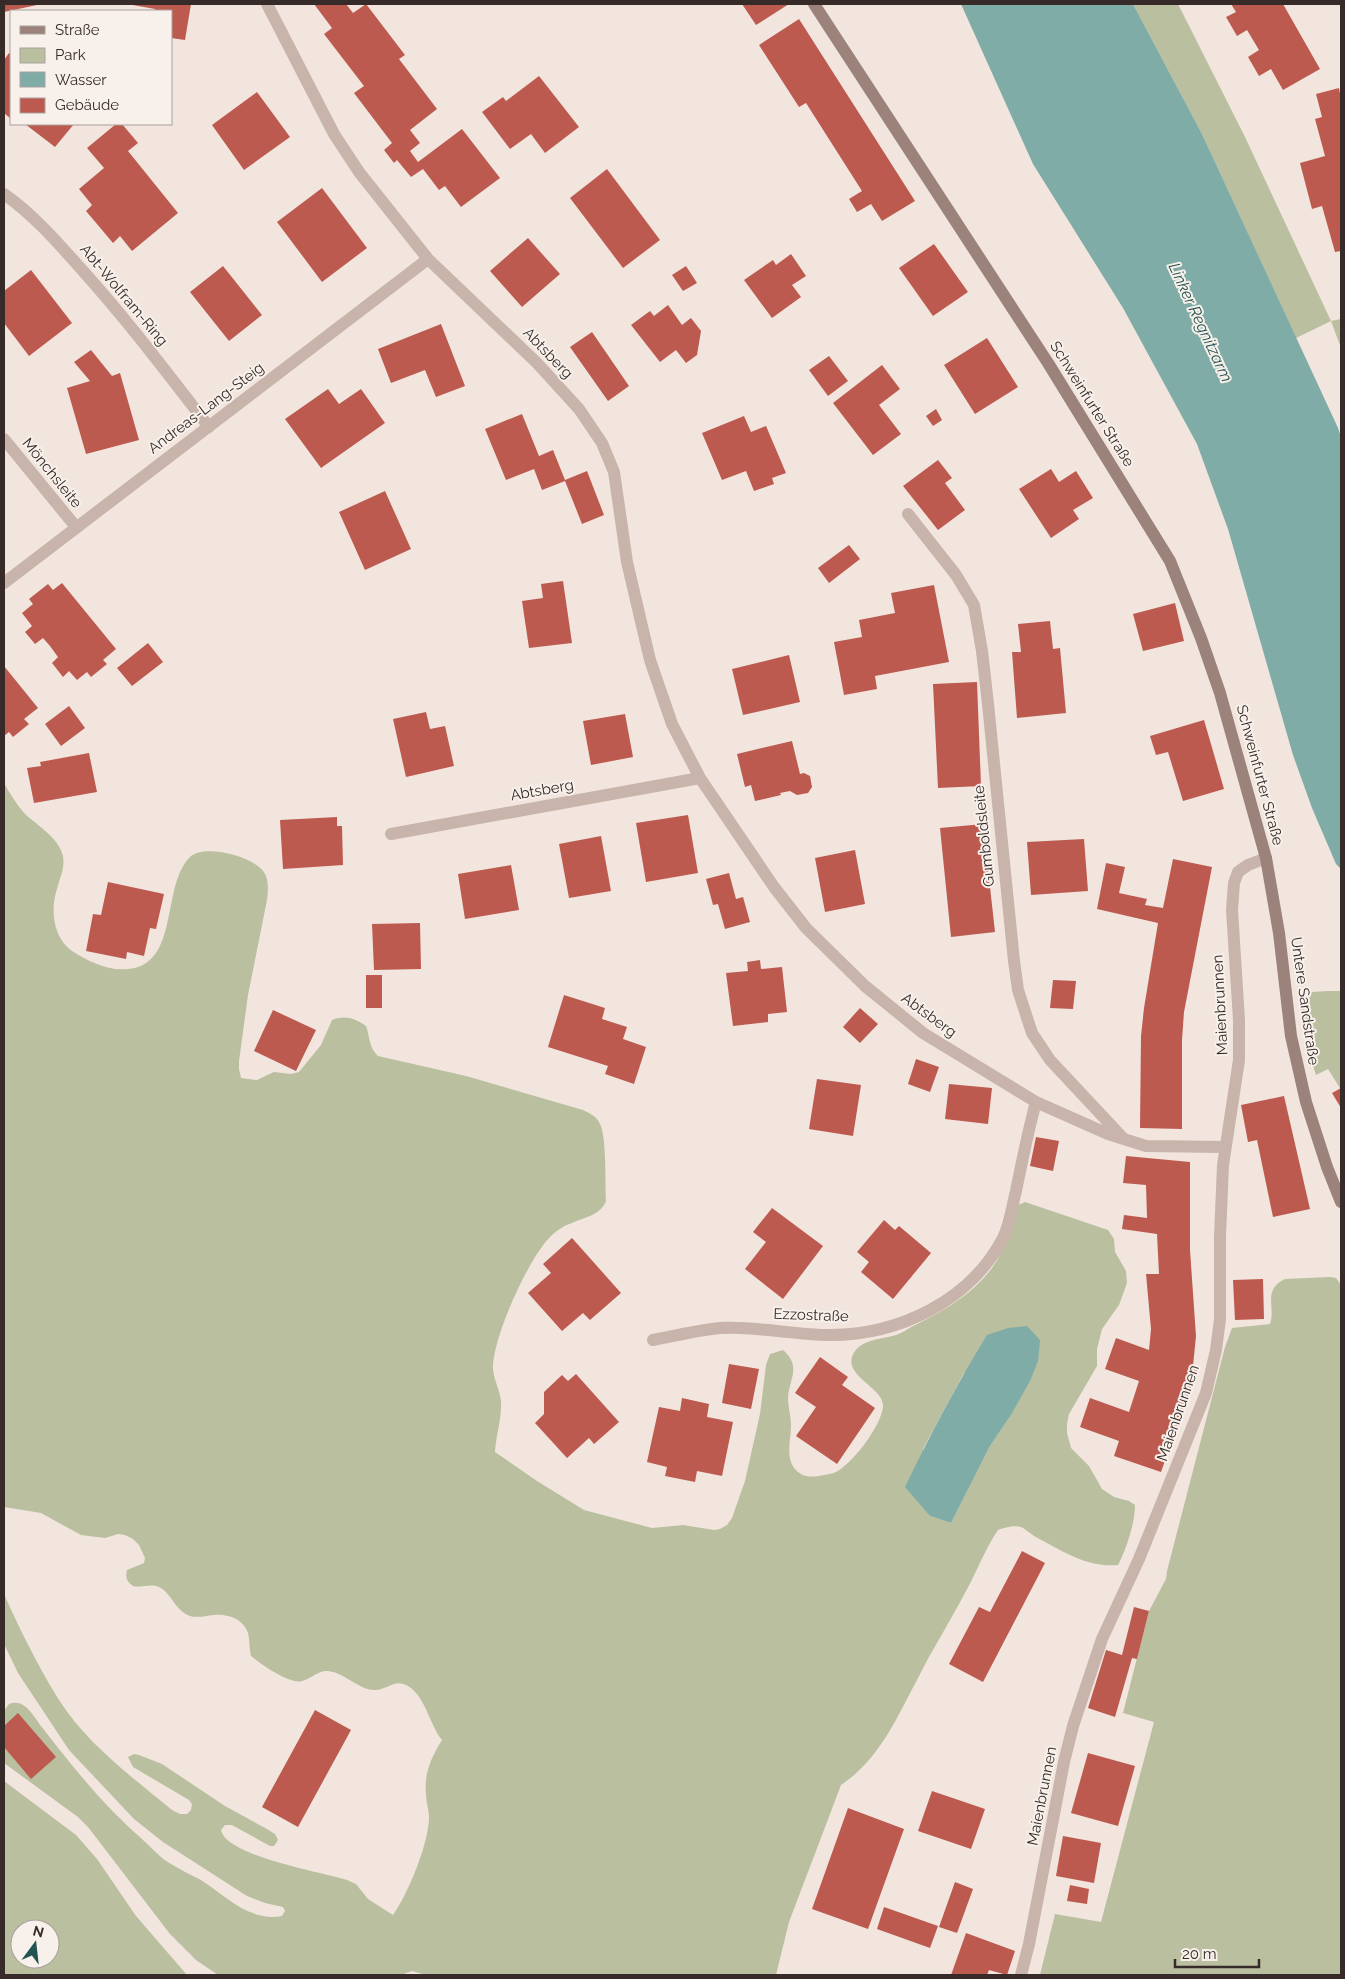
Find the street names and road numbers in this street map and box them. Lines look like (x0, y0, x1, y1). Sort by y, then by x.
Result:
street label: Abt-Wolfram-Ring (76, 240, 172, 350)
street label: Abtsberg (519, 324, 577, 382)
street label: Schweinfurter Straße (1046, 338, 1138, 470)
street label: Andreas-Lang-Steig (145, 359, 267, 457)
street label: Mönchsleite (18, 434, 86, 512)
street label: Schweinfurter Straße (1233, 703, 1287, 847)
street label: Abtsberg (509, 776, 575, 804)
street label: Gumboldsleite (970, 784, 998, 888)
street label: Untere Sandstraße (1287, 936, 1323, 1066)
street label: Maienbrunnen (1208, 954, 1232, 1056)
street label: Abtsberg (898, 989, 960, 1041)
street label: Ezzostraße (773, 1305, 849, 1325)
street label: Maienbrunnen (1153, 1363, 1203, 1463)
street label: Maienbrunnen (1024, 1745, 1060, 1847)

